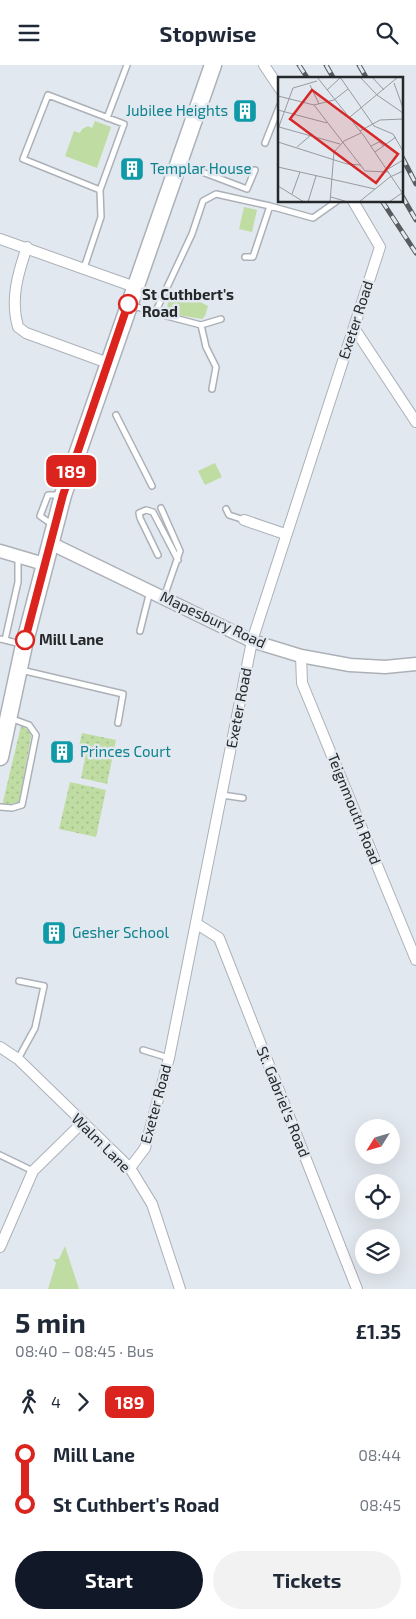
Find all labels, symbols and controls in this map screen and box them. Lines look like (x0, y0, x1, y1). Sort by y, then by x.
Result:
icon: menu (15, 19, 43, 47)
icon: search (373, 19, 401, 47)
text: Stopwise (160, 20, 256, 46)
inset map (278, 77, 404, 203)
building icon: Jubilee Heights (232, 98, 258, 124)
place label: Jubilee Heights (126, 101, 228, 119)
building icon: Templar House (119, 156, 145, 182)
place label: Templar House (150, 159, 251, 177)
street label: Exeter Road (334, 278, 376, 361)
place label: St Cuthbert's Road (142, 285, 234, 320)
marker: St Cuthbert's Road (118, 294, 138, 314)
line badge: 189 (42, 455, 100, 487)
text: 189 (56, 460, 86, 482)
street label: Mapesbury Road (158, 587, 269, 651)
marker: Mill Lane (15, 630, 35, 650)
place label: Mill Lane (39, 630, 104, 648)
street label: Exeter Road (221, 666, 255, 750)
building icon: Princes Court (49, 739, 75, 765)
place label: Princes Court (80, 742, 171, 760)
street label: Teignmouth Road (324, 750, 385, 867)
building icon: Gesher School (41, 920, 67, 946)
place label: Gesher School (72, 923, 169, 941)
street label: St. Gabriel's Road (254, 1044, 314, 1160)
street label: Exeter Road (136, 1062, 174, 1145)
street label: Walm Lane (68, 1109, 135, 1176)
north arrow (355, 1119, 400, 1164)
map controls (355, 1119, 400, 1274)
button: locate (355, 1174, 400, 1219)
button: layers (355, 1229, 400, 1274)
text: 5 min (15, 1305, 86, 1339)
text: £1.35 (356, 1320, 401, 1343)
text: 08:40 – 08:45 · Bus (15, 1341, 154, 1360)
icon: walk (15, 1388, 43, 1416)
icon: forward (69, 1388, 97, 1416)
text: 189 (115, 1391, 144, 1413)
text: 4 (51, 1392, 61, 1411)
text: Mill Lane (53, 1443, 135, 1466)
text: 08:44 (358, 1445, 401, 1464)
text: St Cuthbert's Road (53, 1493, 219, 1516)
text: 08:45 (359, 1495, 401, 1514)
button: Start (15, 1551, 203, 1609)
button: Tickets (213, 1551, 401, 1609)

